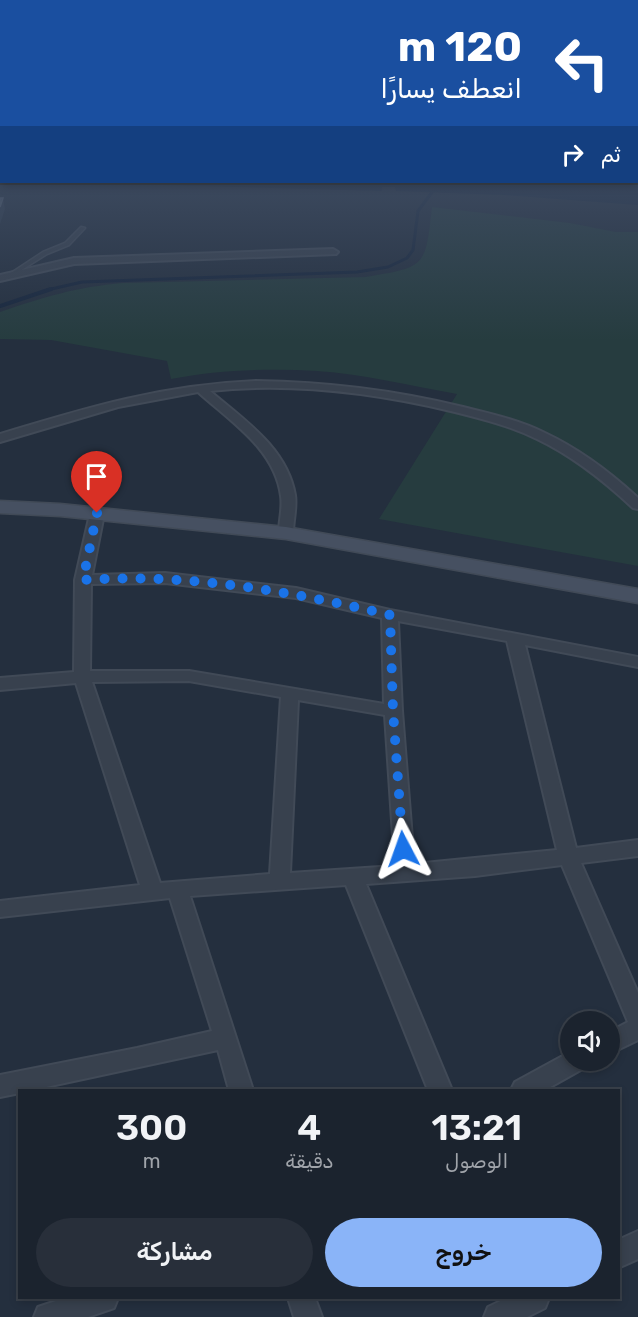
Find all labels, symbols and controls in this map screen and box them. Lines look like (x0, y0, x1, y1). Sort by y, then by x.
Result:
text: 120 m (398, 22, 522, 72)
icon: left (543, 24, 621, 102)
text: انعطف يسارًا (380, 73, 522, 105)
icon: right (556, 138, 589, 171)
text: ثم (601, 141, 621, 168)
pin (71, 451, 122, 513)
icon: arrive (80, 460, 113, 493)
position arrow (371, 817, 435, 881)
map controls (560, 1011, 620, 1071)
button: sound (560, 1011, 620, 1071)
text: 300 (116, 1106, 187, 1149)
text: 4 (297, 1106, 321, 1149)
text: 13:21 (431, 1106, 522, 1149)
text: m (143, 1149, 160, 1173)
text: دقيقة (285, 1149, 333, 1173)
text: الوصول (445, 1149, 508, 1173)
button: مشاركة (36, 1218, 313, 1287)
button: خروج (325, 1218, 602, 1287)

